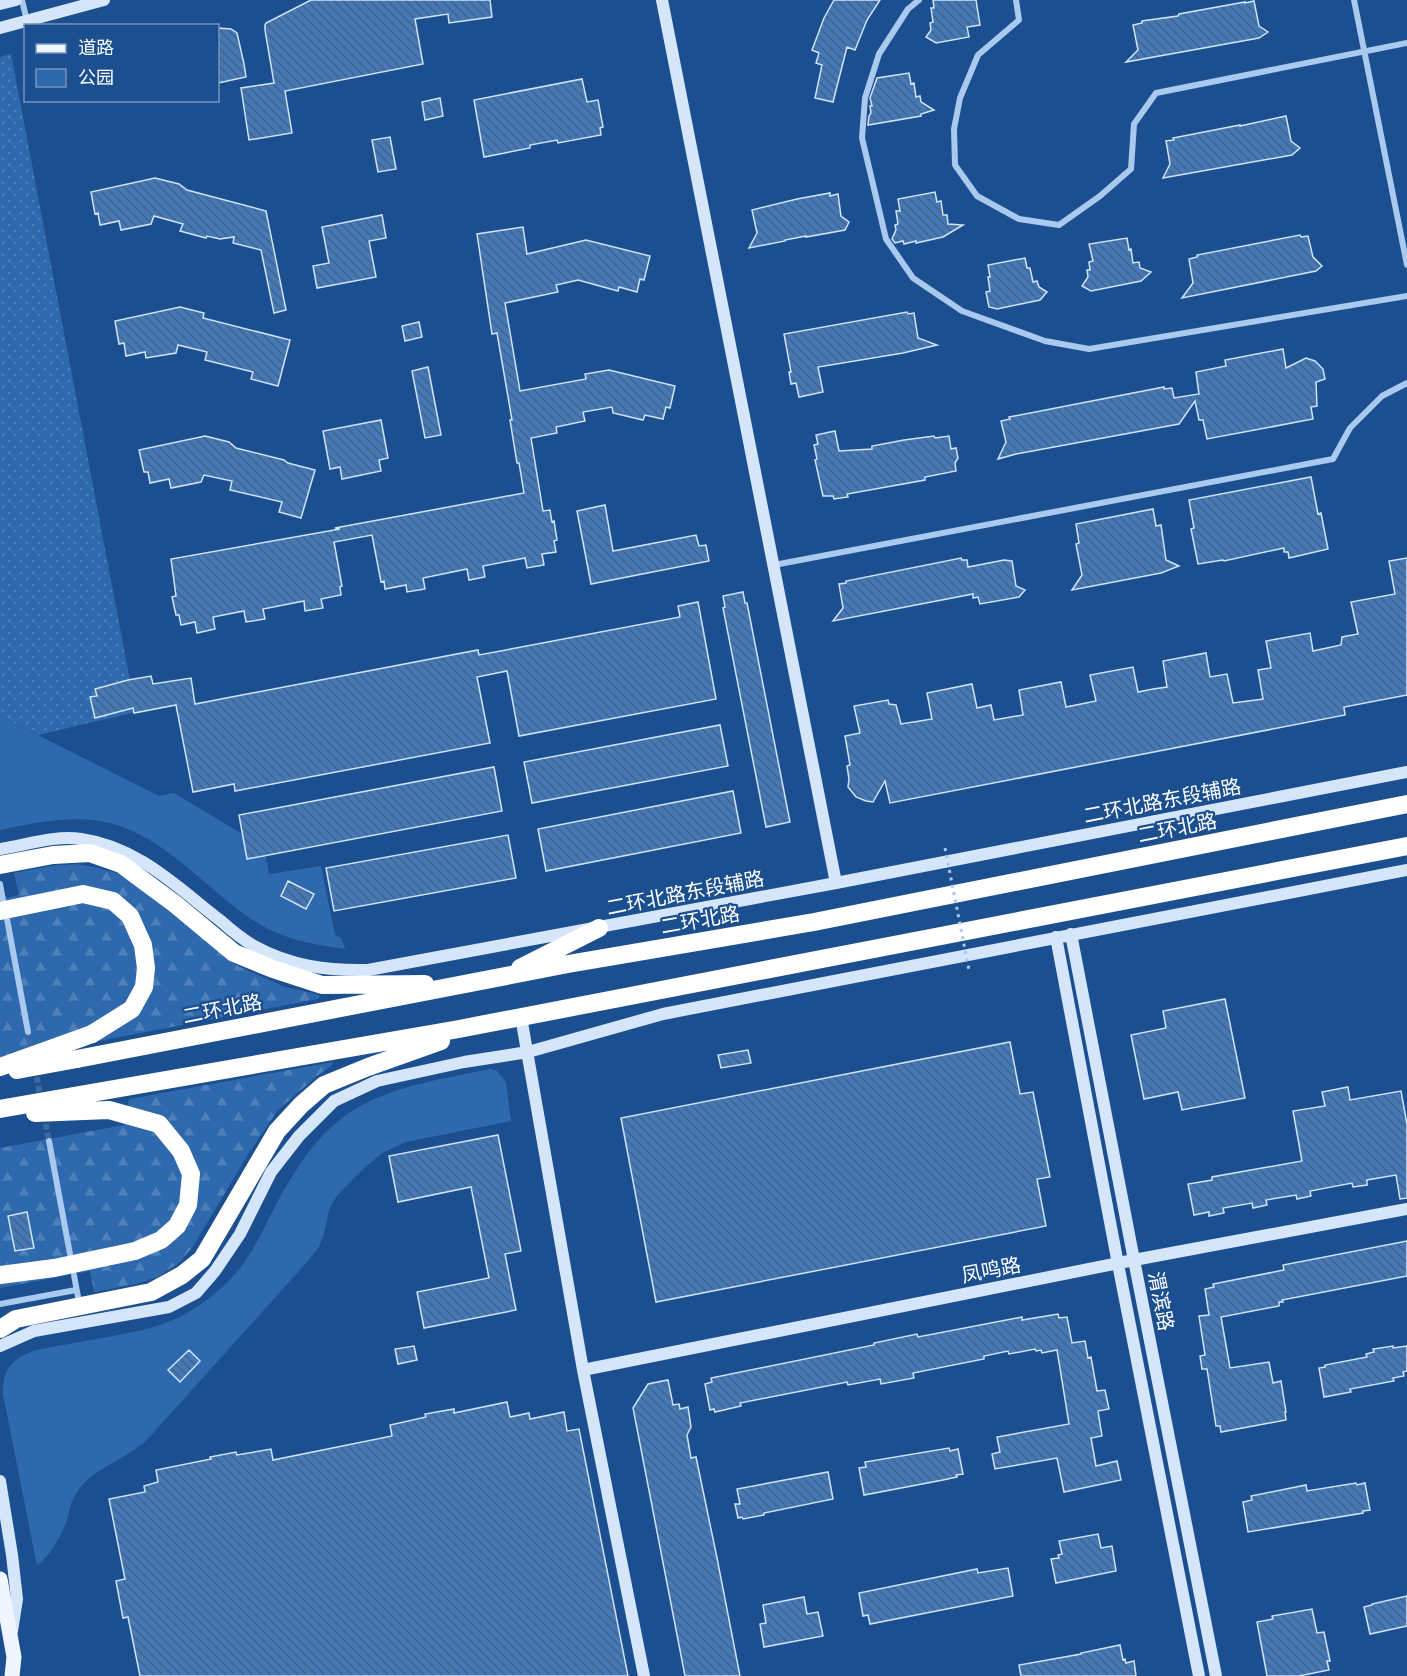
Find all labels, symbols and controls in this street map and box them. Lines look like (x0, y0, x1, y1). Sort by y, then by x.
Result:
legend (24, 24, 219, 102)
text: 道路 (78, 36, 114, 58)
text: 公园 (78, 66, 114, 88)
street label: 二环北路东段辅路 (1081, 773, 1243, 827)
street label: 二环北路 (1135, 808, 1219, 846)
street label: 二环北路东段辅路 (604, 865, 766, 919)
street label: 二环北路 (659, 900, 741, 938)
street label: 二环北路 (180, 989, 264, 1027)
street label: 凤鸣路 (959, 1251, 1023, 1287)
street label: 渭滨路 (1144, 1269, 1180, 1333)

